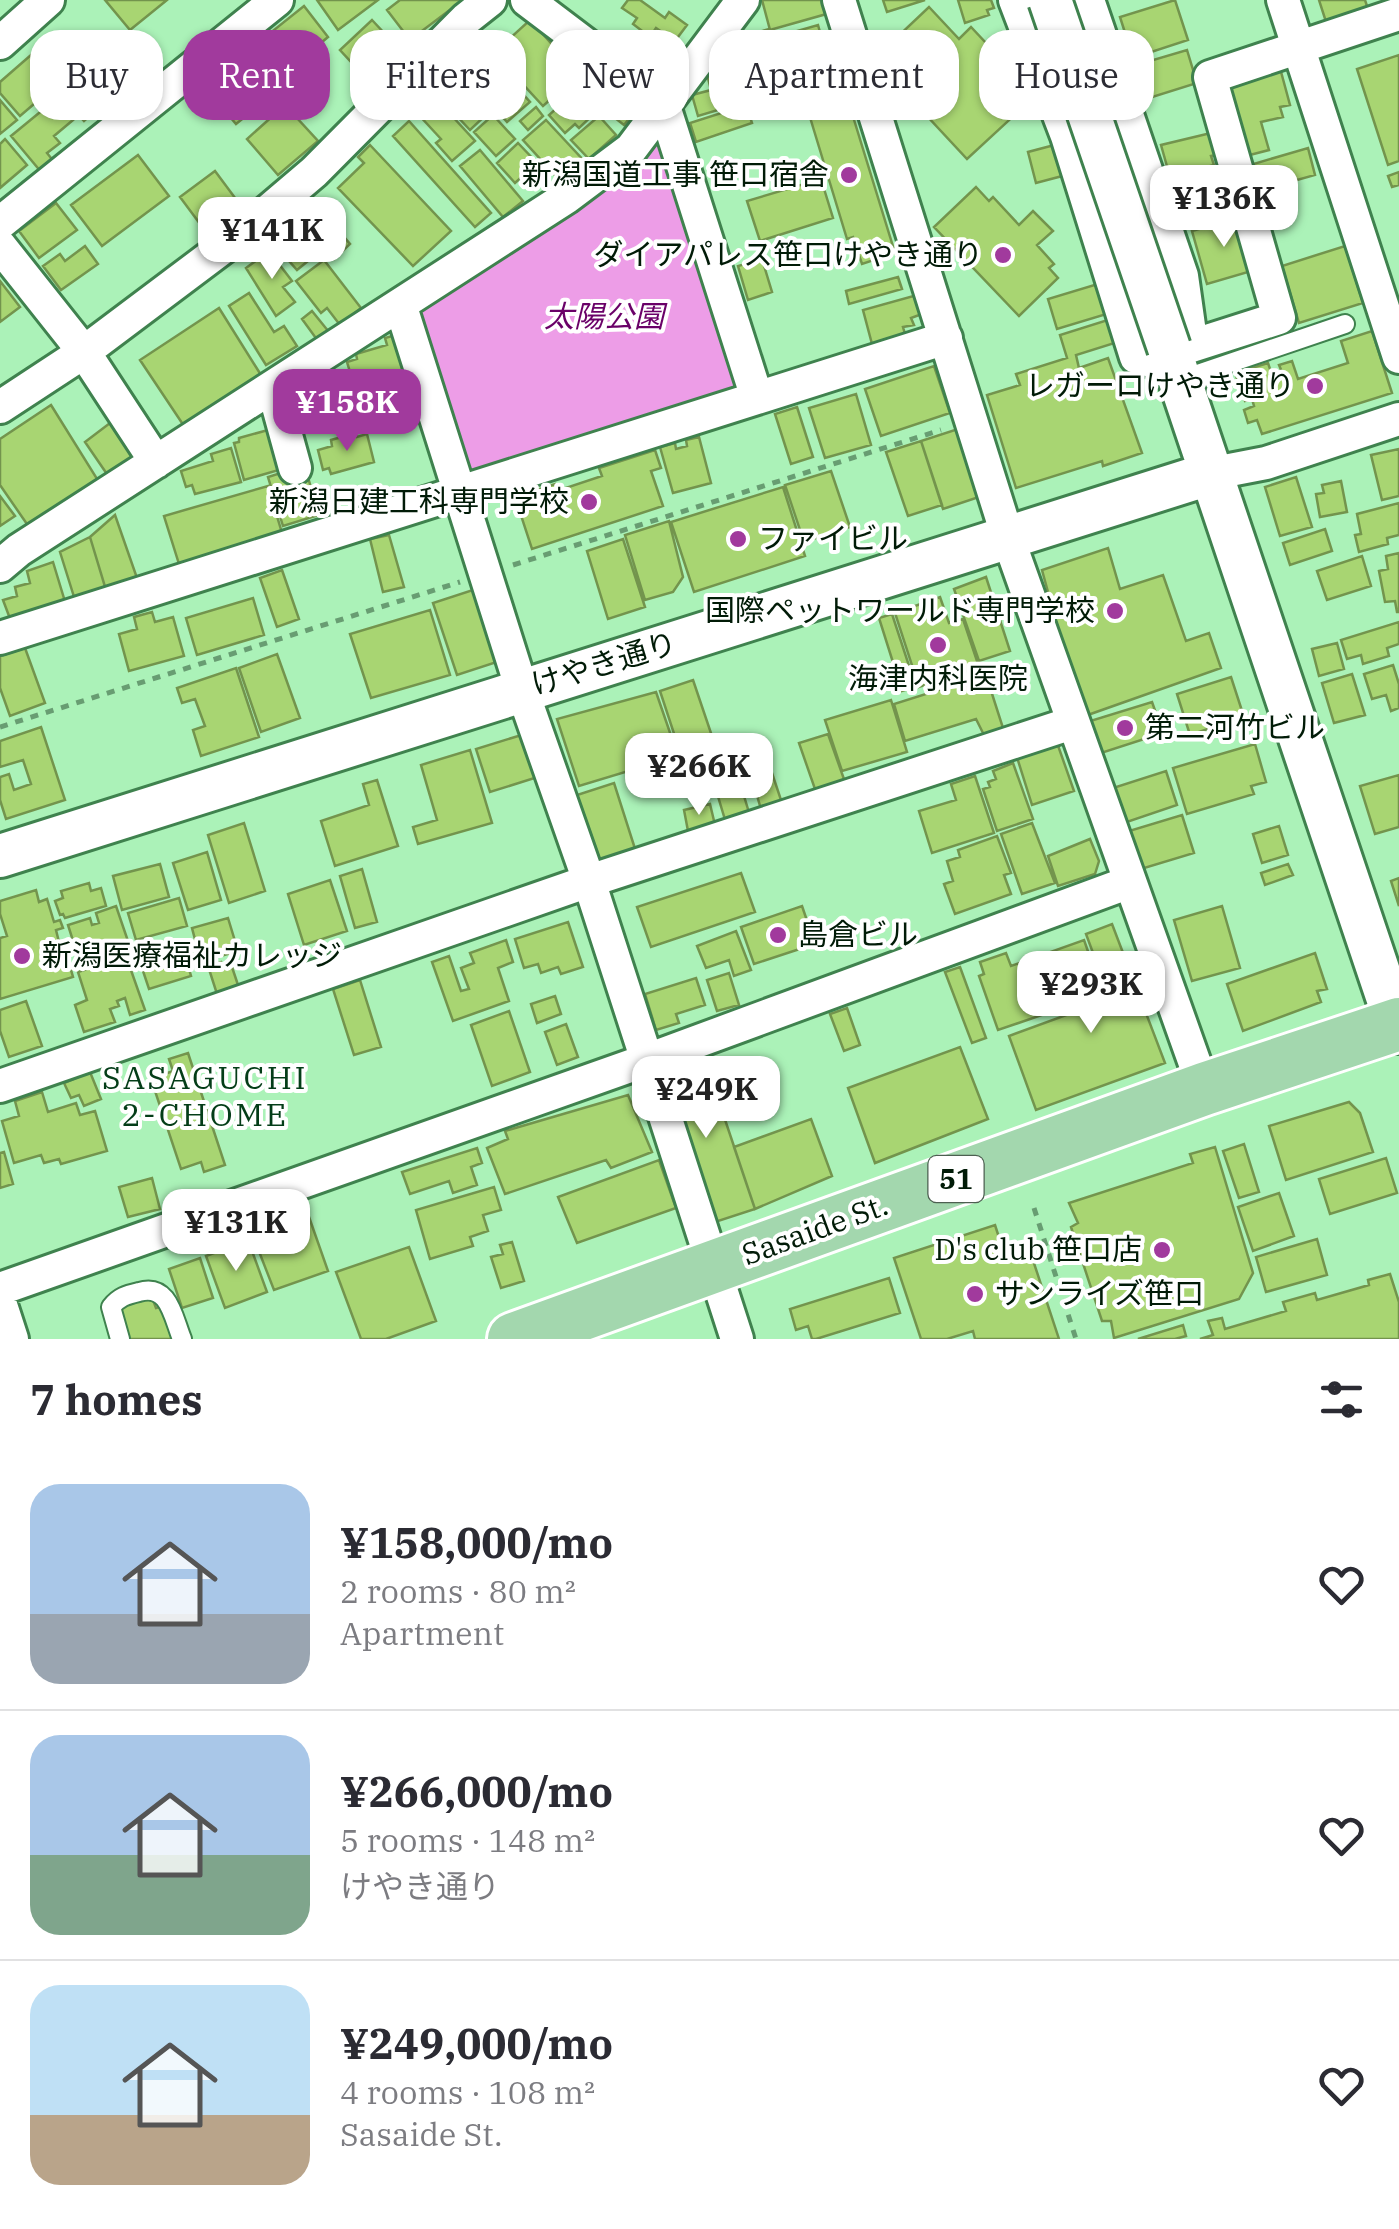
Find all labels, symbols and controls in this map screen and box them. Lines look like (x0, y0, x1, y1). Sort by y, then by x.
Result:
chip: Buy (30, 30, 163, 120)
chip: Rent (183, 30, 330, 120)
chip: Filters (350, 30, 526, 120)
chip: New (546, 30, 689, 120)
chip: Apartment (709, 30, 959, 120)
chip: House (979, 30, 1154, 120)
place label: 新潟国道工事 笹口宿舎 (522, 154, 829, 193)
marker: 新潟国道工事 笹口宿舎 (838, 164, 860, 186)
pin: ¥136K (1154, 165, 1294, 250)
text: ¥136K (1172, 176, 1276, 218)
pin: ¥141K (202, 197, 342, 282)
text: ¥141K (220, 208, 324, 250)
place label: ダイアパレス笹口けやき通り (594, 234, 983, 273)
marker: ダイアパレス笹口けやき通り (992, 244, 1014, 266)
park label: 太陽公園 (544, 296, 668, 335)
place label: レガーロけやき通り (1025, 365, 1295, 404)
pin: ¥158K (277, 369, 417, 454)
marker: レガーロけやき通り (1304, 375, 1326, 397)
text: ¥158K (295, 380, 399, 422)
place label: 新潟日建工科専門学校 (269, 481, 569, 520)
marker: 新潟日建工科専門学校 (578, 491, 600, 513)
place label: ファイビル (758, 518, 908, 557)
marker: ファイビル (727, 528, 749, 550)
place label: 国際ペットワールド専門学校 (705, 590, 1095, 629)
marker: 国際ペットワールド専門学校 (1104, 600, 1126, 622)
street label: けやき通り (526, 622, 681, 703)
marker: 海津内科医院 (927, 634, 949, 656)
place label: 海津内科医院 (848, 658, 1028, 697)
place label: 第二河竹ビル (1145, 707, 1325, 746)
marker: 第二河竹ビル (1114, 717, 1136, 739)
pin: ¥266K (629, 733, 769, 818)
text: ¥266K (647, 744, 751, 786)
place label: 島倉ビル (798, 914, 918, 953)
marker: 島倉ビル (767, 924, 789, 946)
place label: 新潟医療福祉カレッジ (42, 935, 342, 974)
marker: 新潟医療福祉カレッジ (11, 945, 33, 967)
pin: ¥293K (1021, 951, 1161, 1036)
text: ¥293K (1039, 962, 1143, 1004)
district label: SASAGUCHI 2-CHOME (102, 1056, 308, 1135)
pin: ¥249K (636, 1056, 776, 1141)
text: ¥249K (654, 1067, 758, 1109)
road number: 51 (928, 1156, 984, 1202)
street label: Sasaide St. (736, 1184, 893, 1273)
pin: ¥131K (166, 1189, 306, 1274)
text: ¥131K (184, 1200, 288, 1242)
place label: D's club 笹口店 (934, 1229, 1142, 1268)
marker: D's club 笹口店 (1151, 1239, 1173, 1261)
place label: サンライズ笹口 (995, 1273, 1204, 1312)
marker: サンライズ笹口 (964, 1283, 986, 1305)
text: 7 homes (30, 1372, 203, 1427)
icon: filters (1314, 1372, 1369, 1427)
text: ¥158,000/mo (340, 1515, 613, 1570)
icon: home (110, 1524, 230, 1644)
icon: heart (1314, 1557, 1369, 1612)
text: 2 rooms · 80 m² (340, 1570, 576, 1612)
text: Apartment (340, 1612, 504, 1654)
text: ¥266,000/mo (340, 1764, 613, 1819)
icon: home (110, 1775, 230, 1895)
icon: heart (1314, 1808, 1369, 1863)
text: 5 rooms · 148 m² (340, 1819, 595, 1861)
text: けやき通り (340, 1865, 500, 1907)
text: ¥249,000/mo (340, 2016, 613, 2071)
icon: home (110, 2025, 230, 2145)
icon: heart (1314, 2058, 1369, 2113)
text: 4 rooms · 108 m² (340, 2071, 595, 2113)
text: Sasaide St. (340, 2113, 503, 2155)

